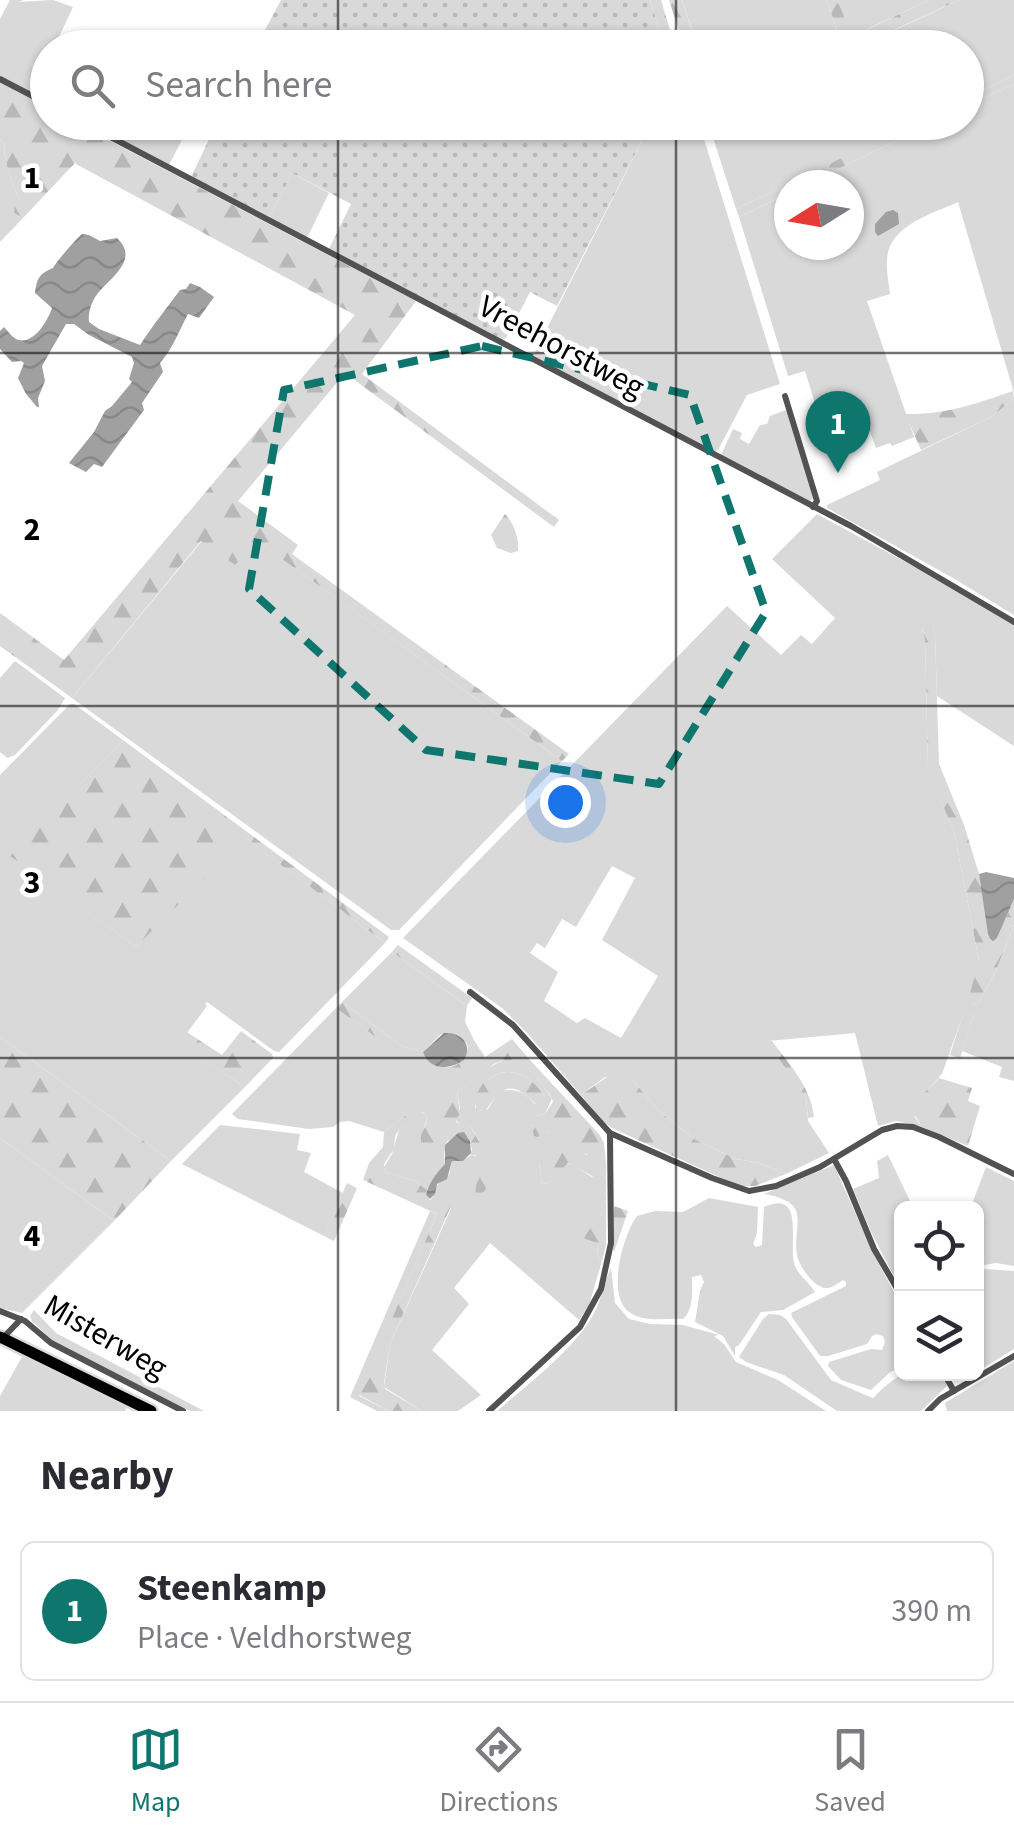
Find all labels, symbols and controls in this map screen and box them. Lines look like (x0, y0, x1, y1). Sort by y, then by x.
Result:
search box (30, 30, 984, 140)
icon: search (65, 58, 120, 113)
text: Search here (145, 58, 332, 112)
text: 1 (24, 155, 40, 201)
north arrow (774, 170, 864, 260)
street label: Vreehorstweg (470, 284, 653, 410)
pin: 1 (806, 390, 870, 473)
text: 2 (24, 507, 40, 553)
your location (540, 777, 591, 828)
text: 3 (24, 860, 40, 906)
map controls (894, 1201, 984, 1381)
button: locate (894, 1201, 984, 1291)
text: 4 (24, 1213, 41, 1259)
street label: Misterweg (35, 1283, 176, 1391)
button: layers (894, 1291, 984, 1381)
text: Nearby (40, 1446, 174, 1506)
text: Steenkamp (137, 1561, 327, 1615)
text: 1 (66, 1588, 83, 1634)
text: 390 m (891, 1588, 972, 1634)
text: Place · Veldhorstweg (137, 1615, 412, 1661)
tab: Map (128, 1722, 183, 1822)
tab: Directions (440, 1722, 558, 1822)
tab: Saved (814, 1722, 886, 1822)

